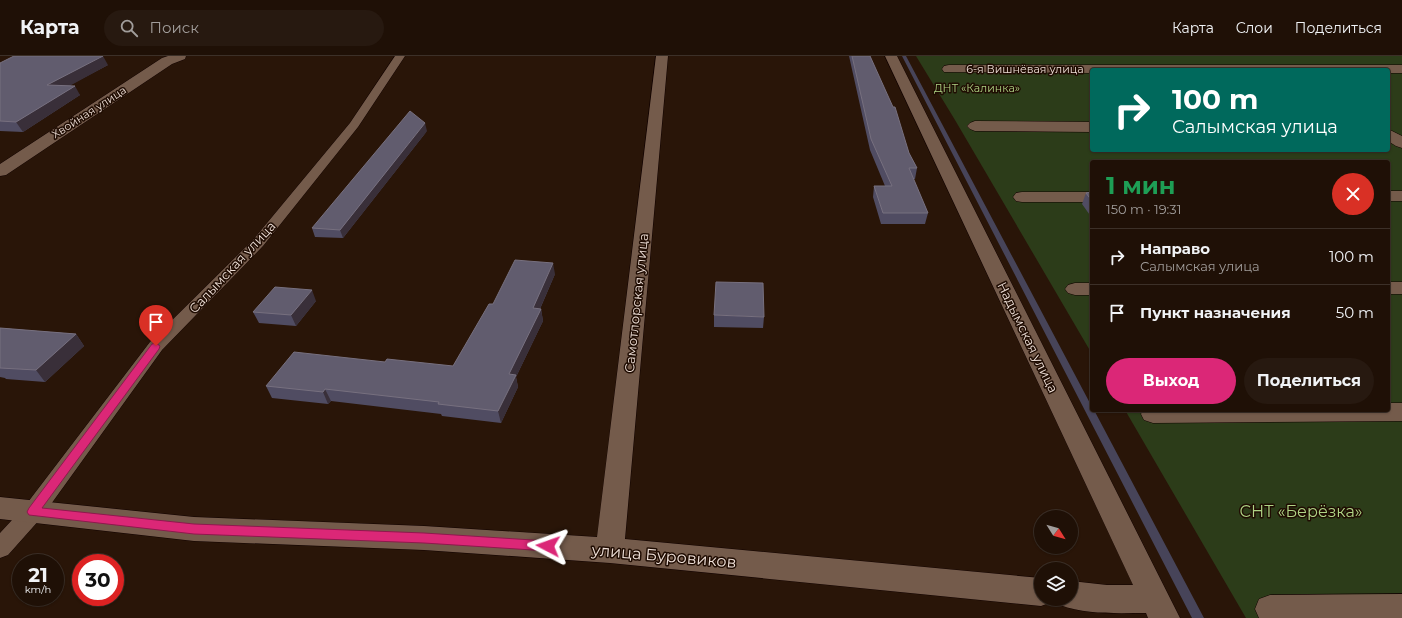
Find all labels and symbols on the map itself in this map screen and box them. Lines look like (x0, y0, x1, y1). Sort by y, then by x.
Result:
street label: 6-я Вишнёвая улица (966, 62, 1084, 76)
park label: ДНТ «Калинка» (934, 81, 1020, 95)
street label: Хвойная улица (49, 83, 129, 141)
street label: Салымская улица (185, 218, 279, 316)
street label: Самотлорская улица (621, 232, 651, 374)
street label: Надымская улица (994, 279, 1062, 395)
pin (139, 305, 173, 346)
park label: СНТ «Берёзка» (1240, 502, 1362, 521)
north arrow (1034, 510, 1078, 554)
position arrow (527, 525, 569, 567)
street label: улица Буровиков (590, 540, 737, 572)
speed limit sign: 30 (72, 554, 124, 606)

